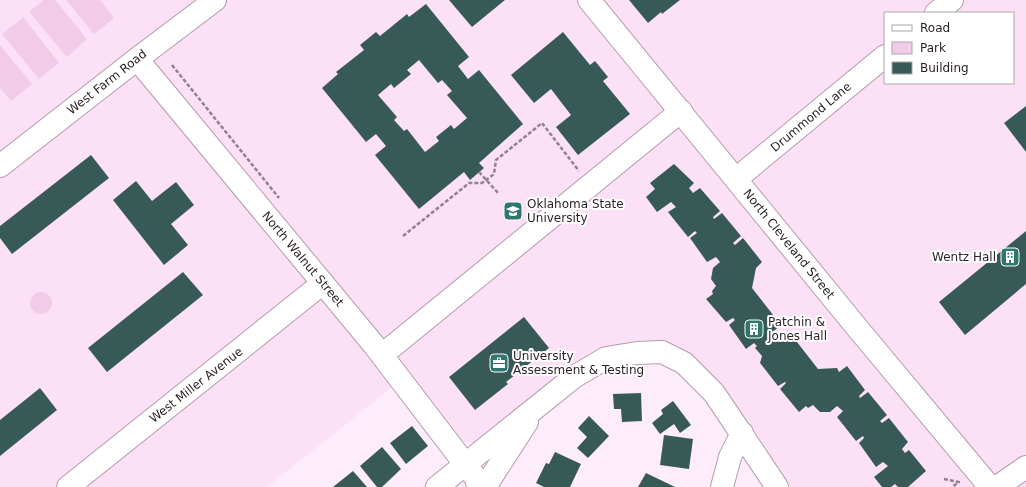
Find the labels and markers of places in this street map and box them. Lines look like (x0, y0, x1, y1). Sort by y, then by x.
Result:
place label: Oklahoma State University (527, 197, 624, 225)
school or university icon: Oklahoma State University (502, 200, 524, 222)
building icon: Wentz Hall (999, 246, 1021, 268)
place label: Wentz Hall (932, 250, 996, 264)
place label: Patchin & Jones Hall (767, 315, 827, 343)
building icon: Patchin & Jones Hall (743, 318, 765, 340)
place label: University Assessment & Testing (513, 349, 644, 377)
office icon: University Assessment & Testing (488, 352, 510, 374)

